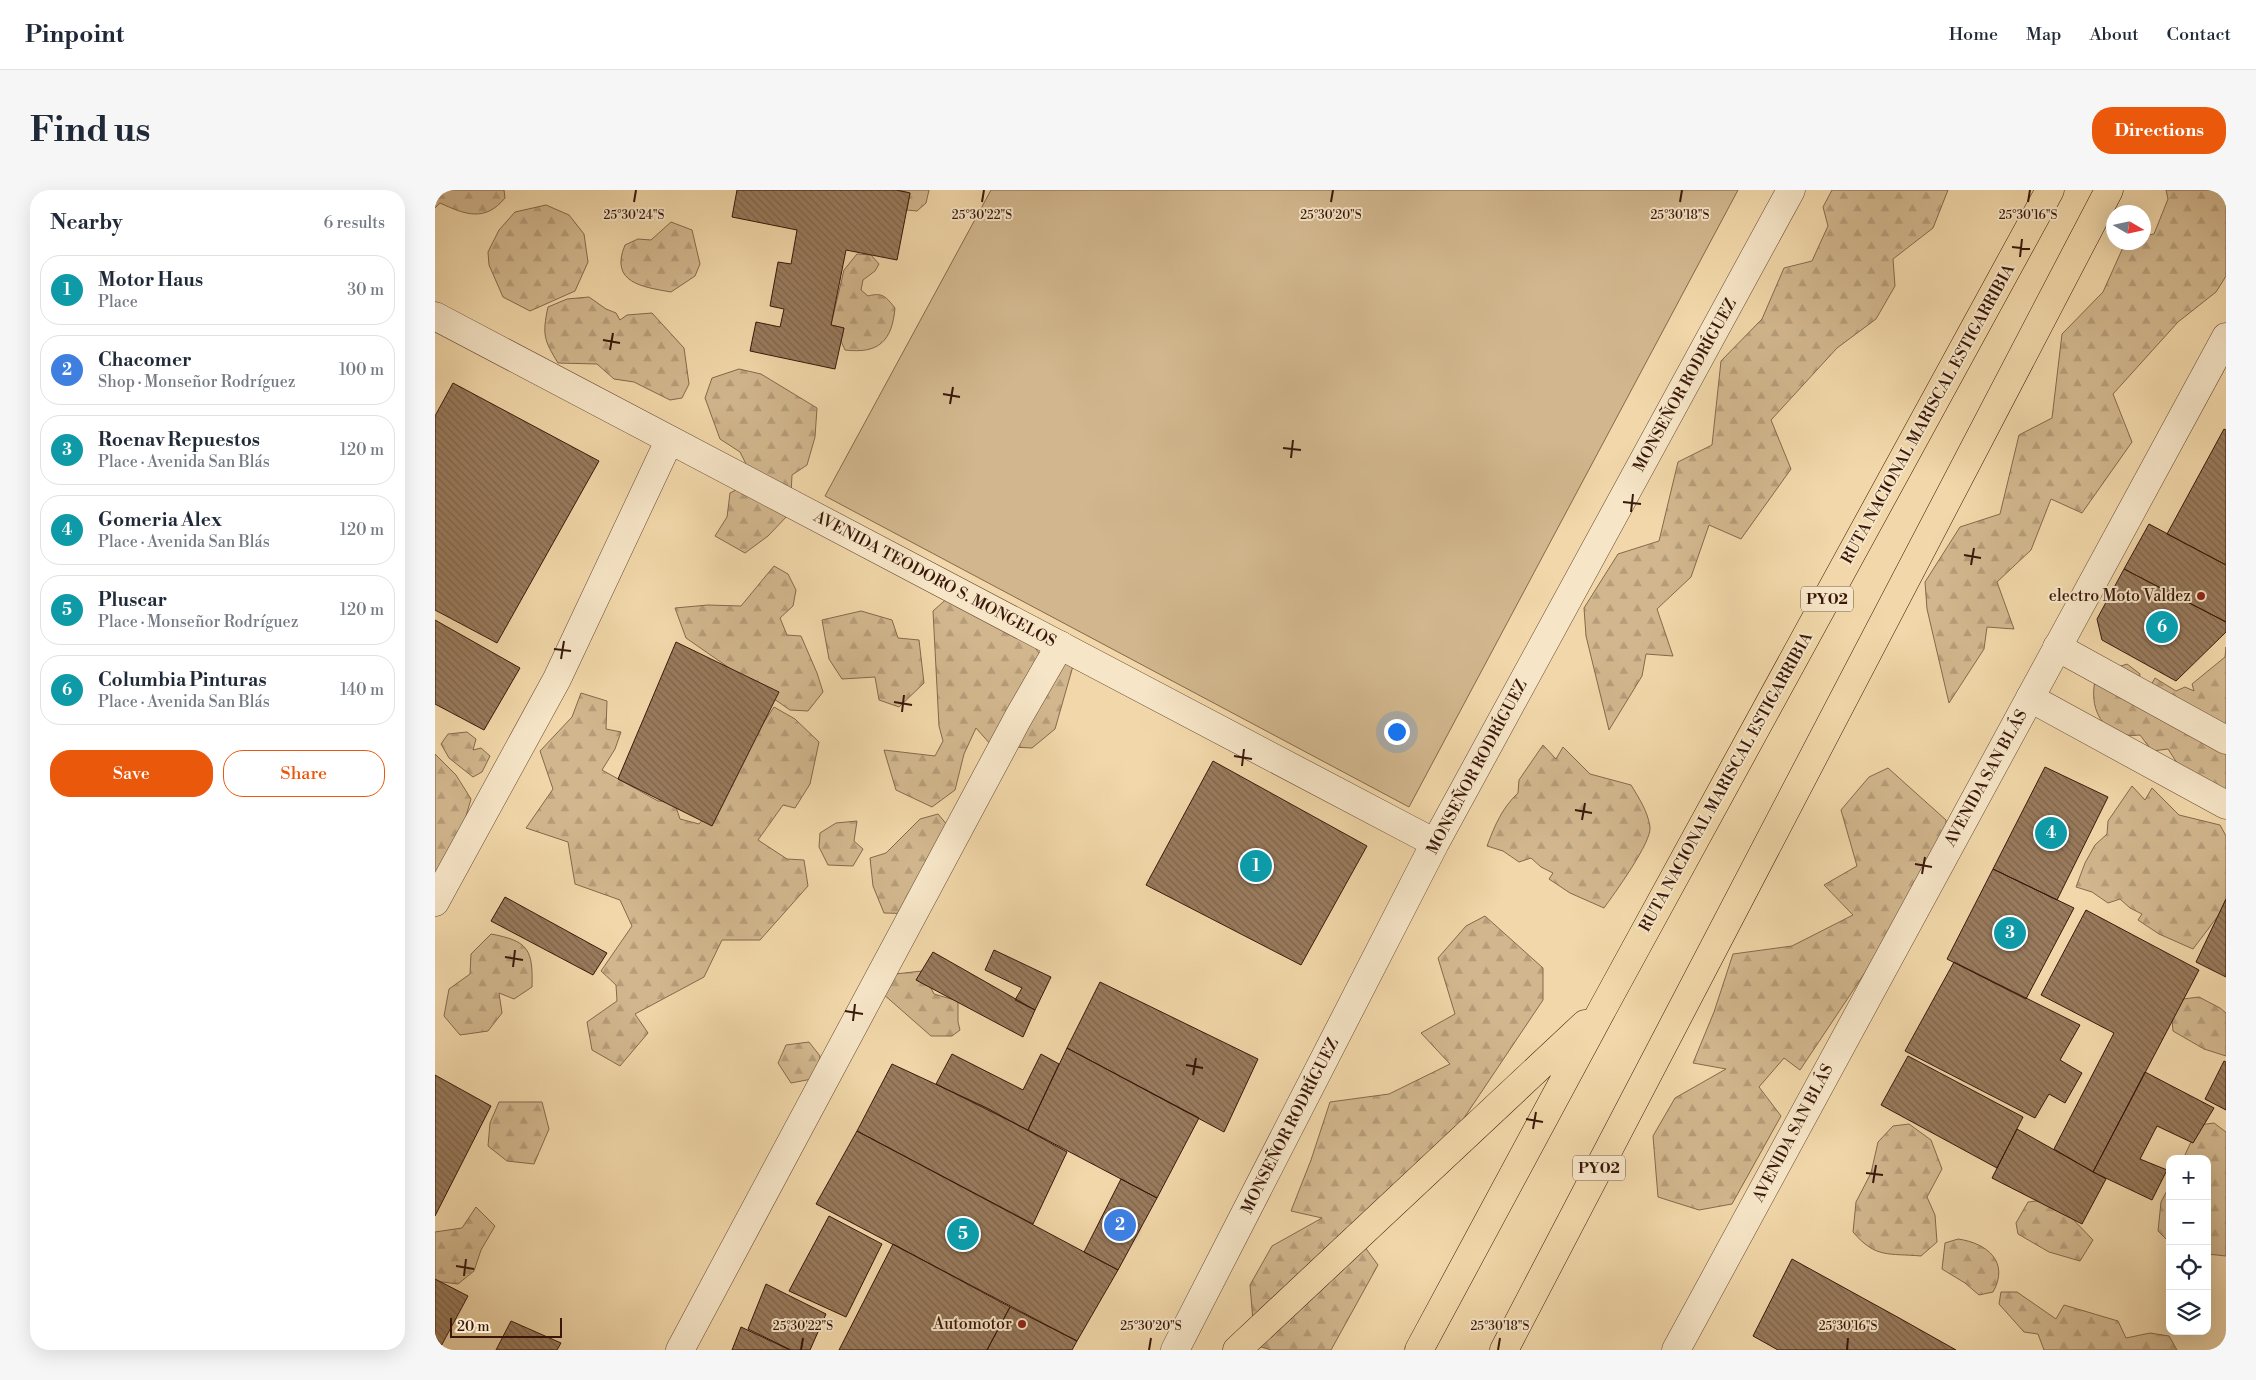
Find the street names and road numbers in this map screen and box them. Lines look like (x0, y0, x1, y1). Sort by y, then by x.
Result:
street label: RUTA NACIONAL MARISCAL ESTIGARRIBIA (1837, 260, 2020, 567)
street label: MONSEÑOR RODRÍGUEZ (1626, 293, 1741, 475)
street label: AVENIDA TEODORO S. MONGELOS (810, 506, 1060, 652)
road number: PY02 (1801, 586, 1853, 612)
street label: RUTA NACIONAL MARISCAL ESTIGARRIBIA (1635, 628, 1818, 935)
street label: MONSEÑOR RODRÍGUEZ (1420, 675, 1532, 858)
street label: AVENIDA SAN BLÁS (1938, 705, 2032, 851)
street label: MONSEÑOR RODRÍGUEZ (1234, 1033, 1343, 1217)
street label: AVENIDA SAN BLÁS (1746, 1060, 1838, 1206)
road number: PY02 (1573, 1156, 1625, 1180)

